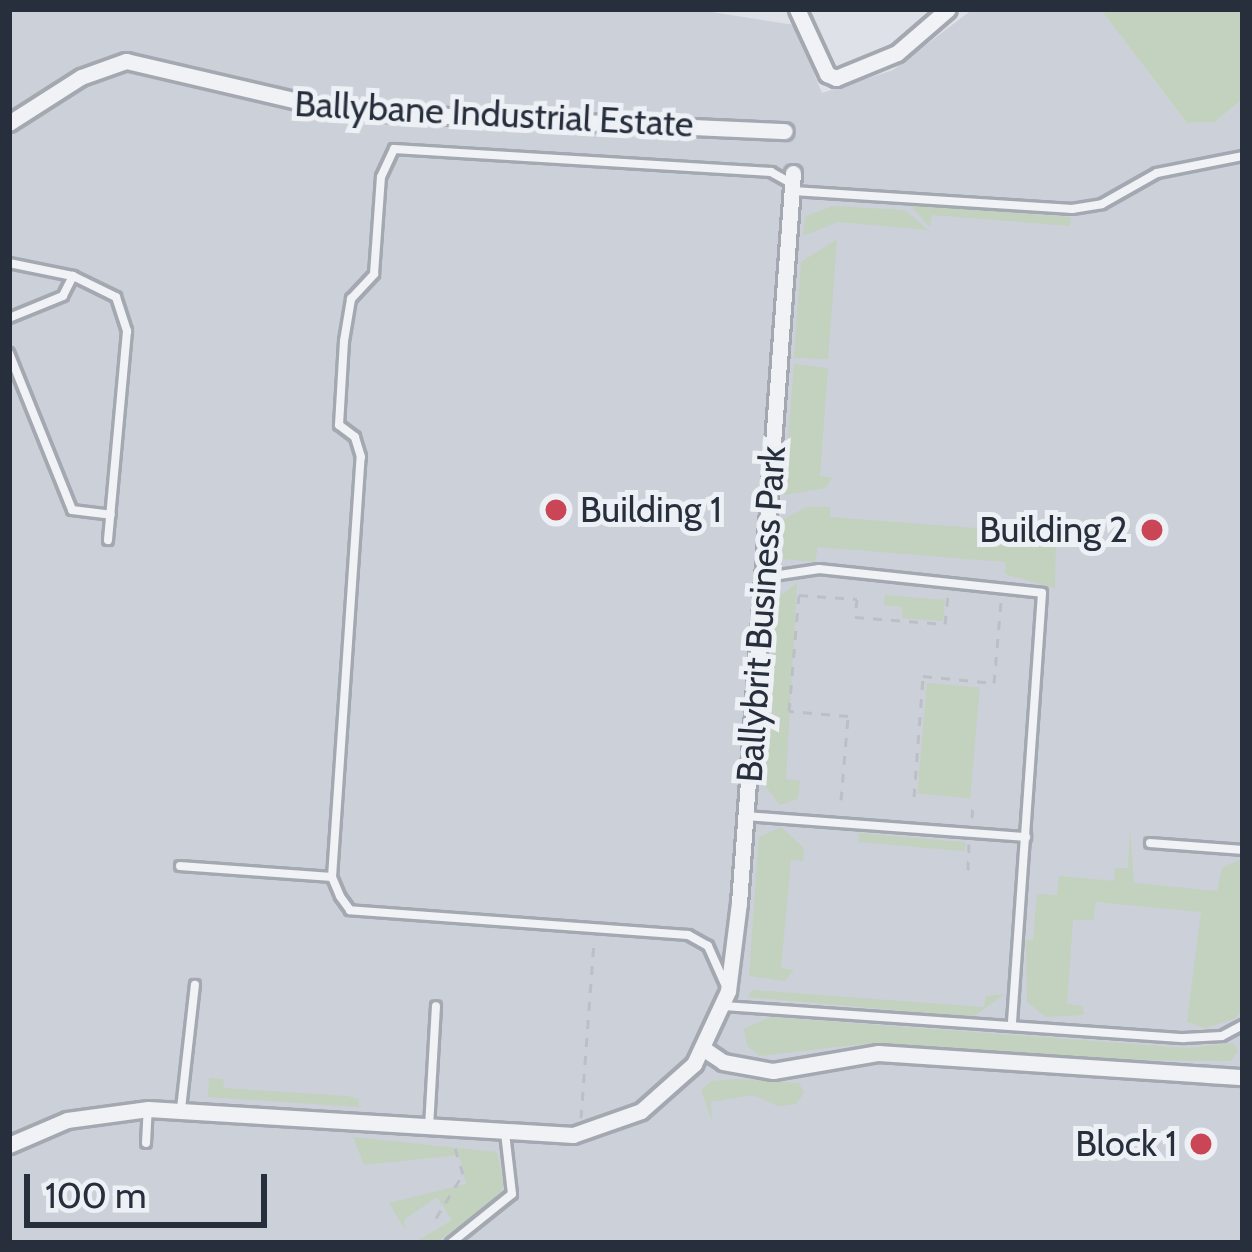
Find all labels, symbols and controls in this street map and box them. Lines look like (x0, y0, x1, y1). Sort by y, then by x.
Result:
street label: Ballybane Industrial Estate (293, 82, 695, 146)
street label: Ballybrit Business Park (728, 444, 794, 784)
place label: Building 1 (580, 488, 722, 532)
marker: Building 1 (543, 497, 569, 523)
place label: Building 2 (979, 508, 1128, 552)
marker: Building 2 (1139, 517, 1165, 543)
place label: Block 1 (1075, 1122, 1177, 1166)
marker: Block 1 (1188, 1131, 1214, 1157)
scale bar (30, 1150, 273, 1224)
text: 100 m (45, 1173, 147, 1217)

